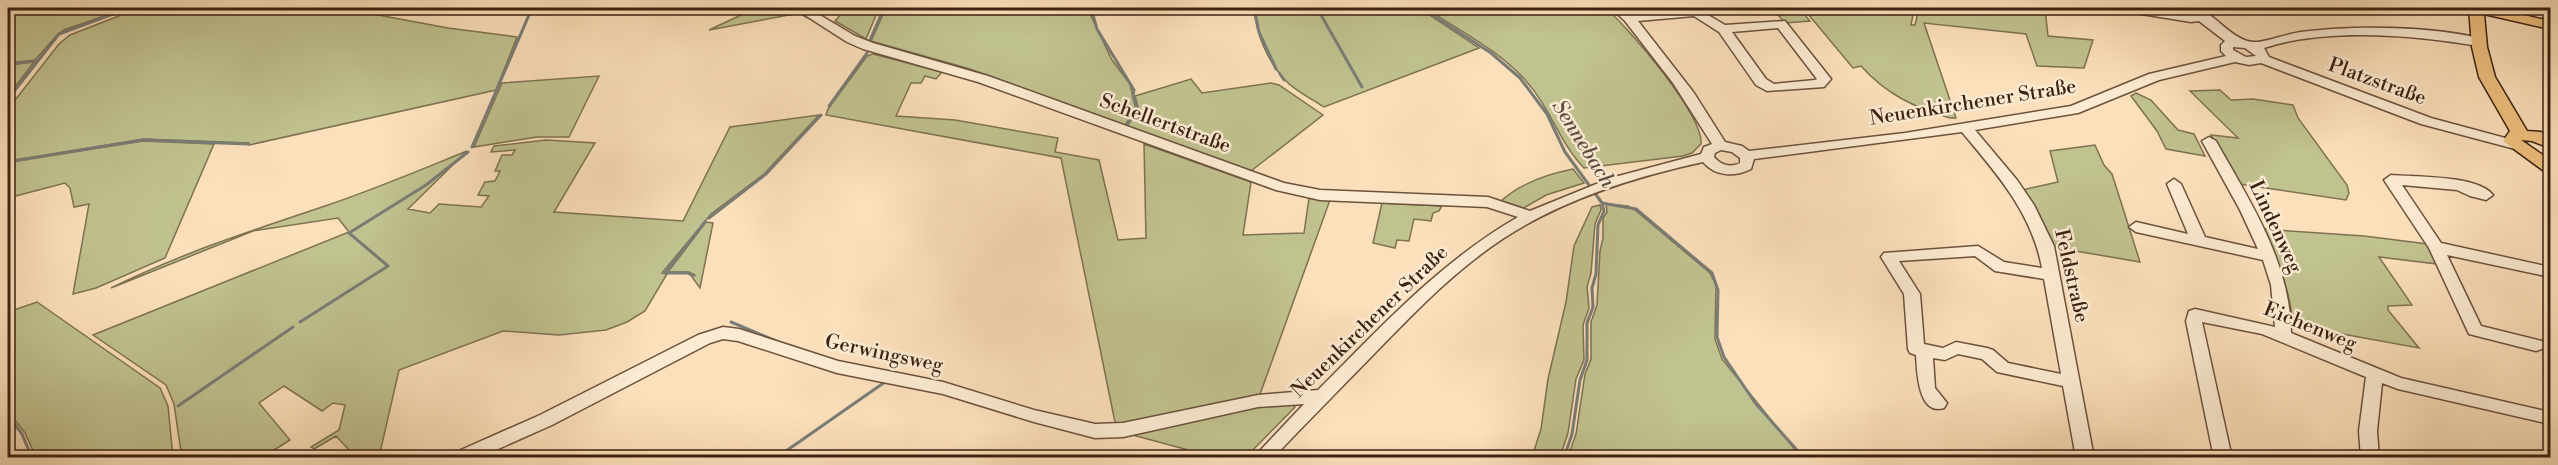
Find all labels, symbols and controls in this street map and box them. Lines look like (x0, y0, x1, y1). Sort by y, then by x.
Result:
street label: Platzstraße (2325, 53, 2429, 111)
street label: Neuenkirchener Straße (1868, 74, 2078, 132)
street label: Schellertstraße (1096, 89, 1234, 159)
water label: Sennebach (1546, 95, 1620, 193)
street label: Lindenweg (2243, 177, 2308, 278)
street label: Feldstraße (2048, 227, 2094, 325)
street label: Neuenkirchener Straße (1286, 240, 1454, 404)
street label: Eichenweg (2260, 297, 2361, 357)
street label: Gerwingsweg (823, 329, 946, 379)

